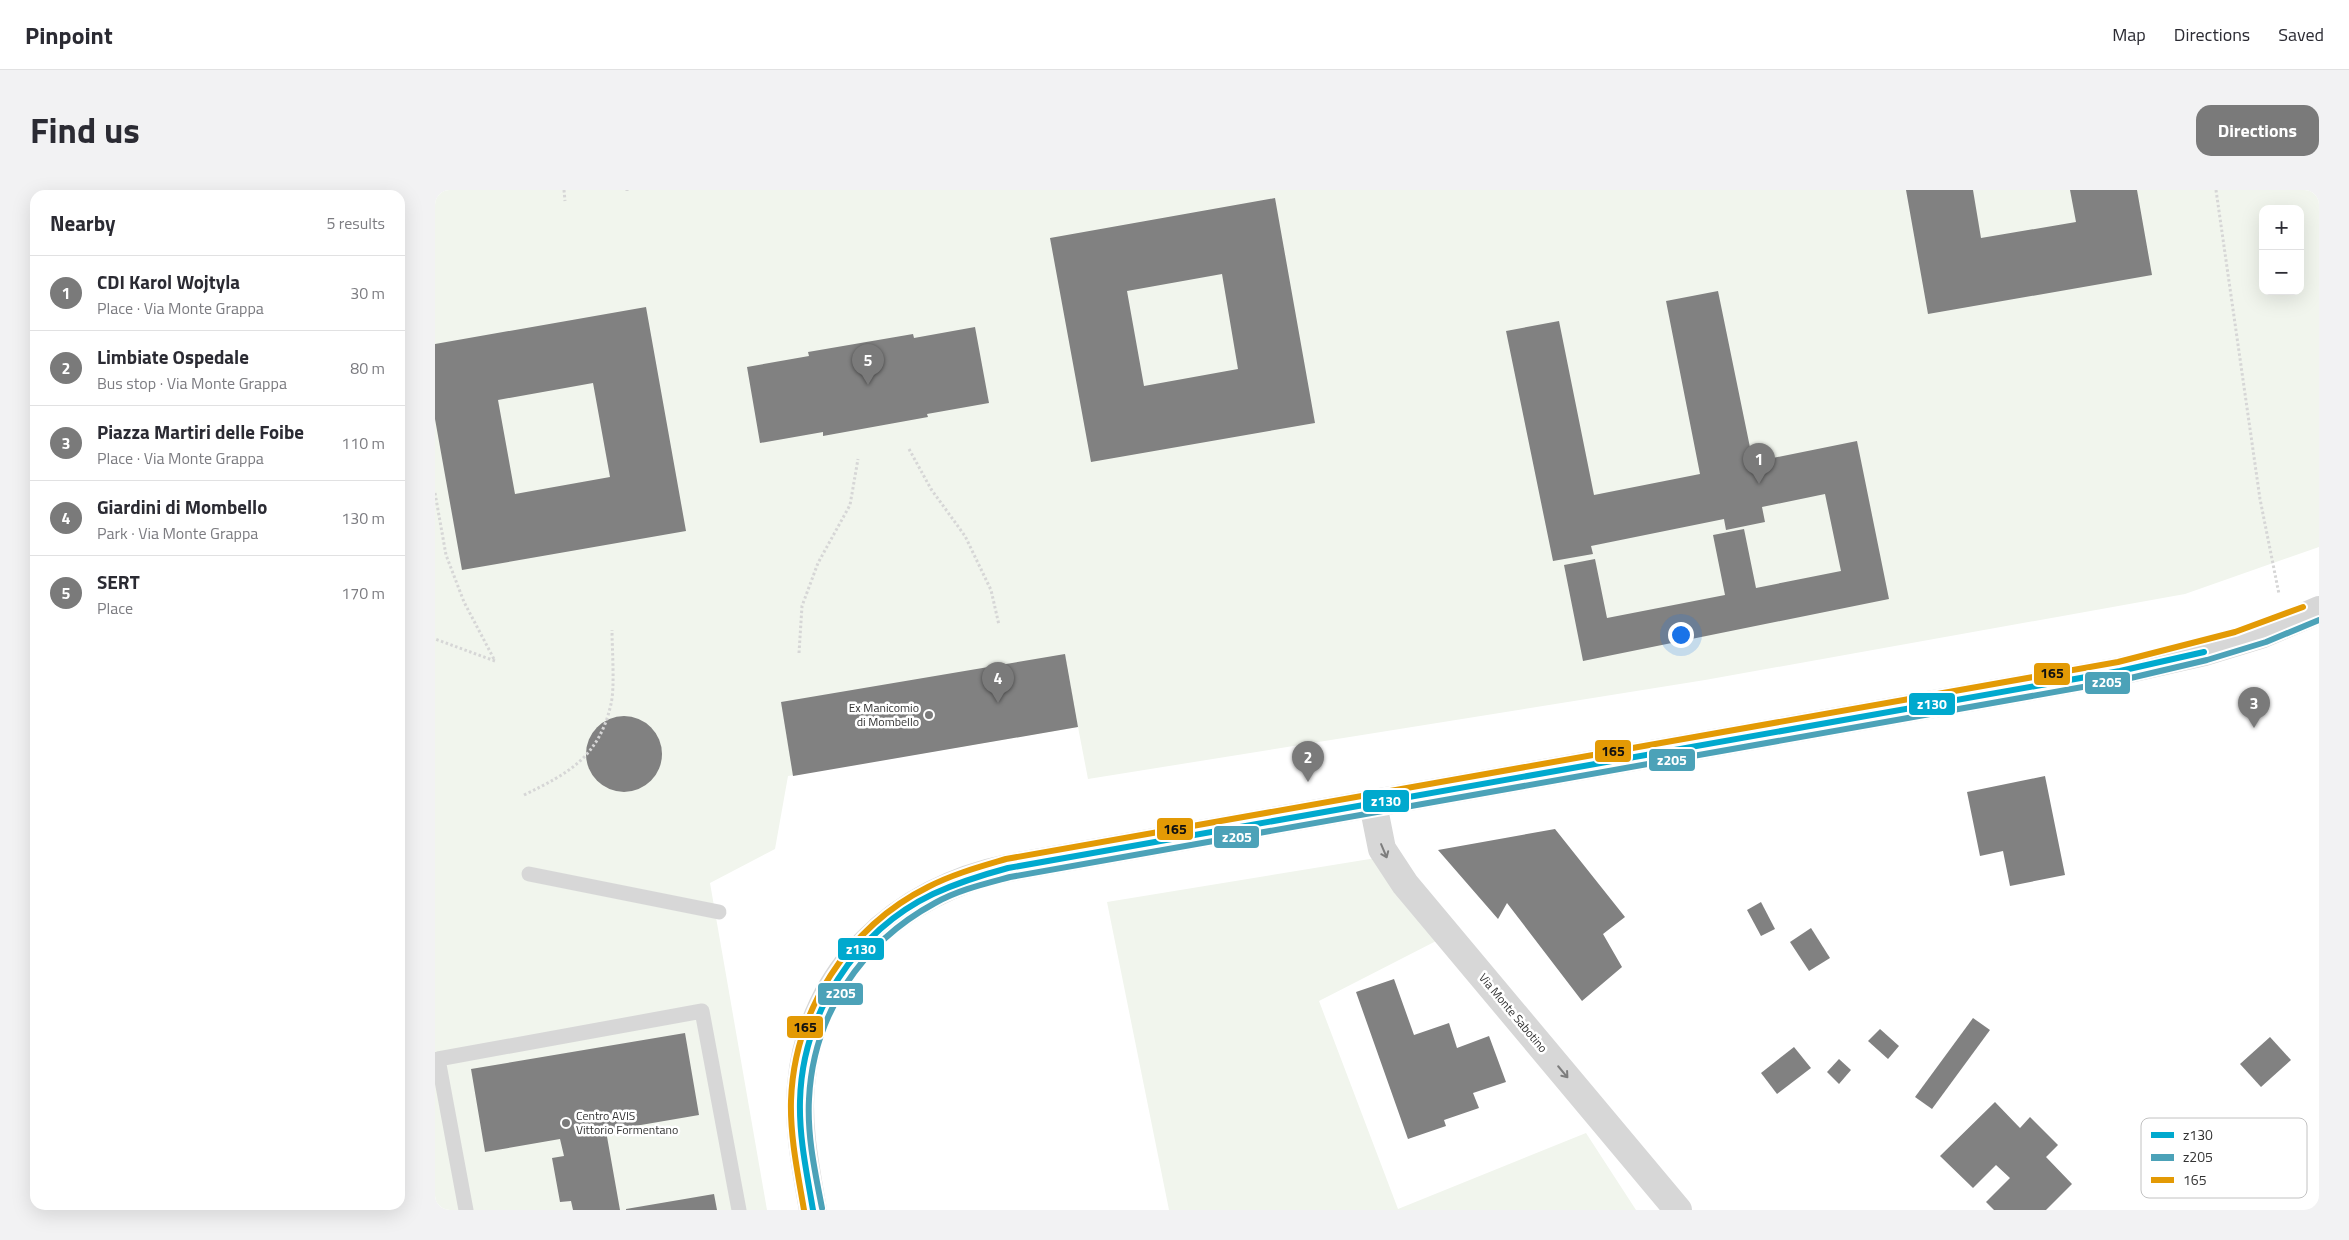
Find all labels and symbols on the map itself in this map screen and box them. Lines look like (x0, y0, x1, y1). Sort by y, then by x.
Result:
pin: 5 (852, 344, 884, 385)
pin: 1 (1743, 443, 1775, 484)
your location (1668, 622, 1694, 648)
pin: 4 (982, 662, 1014, 703)
line badge: 165 (2033, 662, 2071, 686)
text: 165 (2040, 662, 2064, 683)
line badge: z205 (2084, 671, 2131, 695)
text: z205 (2092, 671, 2122, 692)
pin: 3 (2238, 687, 2270, 728)
line badge: z130 (1908, 692, 1956, 716)
text: z130 (1917, 693, 1947, 714)
place label: Ex Manicomio di Mombello (849, 698, 919, 731)
marker: Ex Manicomio di Mombello (923, 709, 935, 721)
line badge: 165 (1594, 739, 1632, 763)
text: 165 (1601, 740, 1625, 761)
pin: 2 (1292, 741, 1324, 782)
line badge: z205 (1648, 748, 1696, 772)
text: z205 (1657, 749, 1687, 770)
line badge: z130 (1362, 789, 1410, 813)
text: z130 (1371, 790, 1401, 811)
line badge: 165 (1156, 817, 1194, 841)
text: 165 (1163, 818, 1187, 839)
line badge: z205 (1213, 825, 1260, 849)
text: z205 (1222, 826, 1252, 847)
one-way arrow (1379, 843, 1389, 858)
line badge: z130 (837, 937, 885, 961)
text: z130 (846, 938, 876, 959)
street label: Via Monte Sabotino (1474, 969, 1552, 1057)
line badge: z205 (817, 982, 864, 1006)
text: z205 (826, 982, 856, 1003)
line badge: 165 (786, 1015, 824, 1039)
text: 165 (793, 1016, 817, 1037)
one-way arrow (1557, 1065, 1568, 1078)
place label: Centro AVIS Vittorio Formentano (576, 1106, 678, 1139)
marker: Centro AVIS Vittorio Formentano (560, 1117, 572, 1129)
legend (2141, 1118, 2307, 1198)
text: z130 (2183, 1124, 2213, 1145)
text: z205 (2183, 1146, 2213, 1167)
text: 165 (2183, 1169, 2207, 1190)

